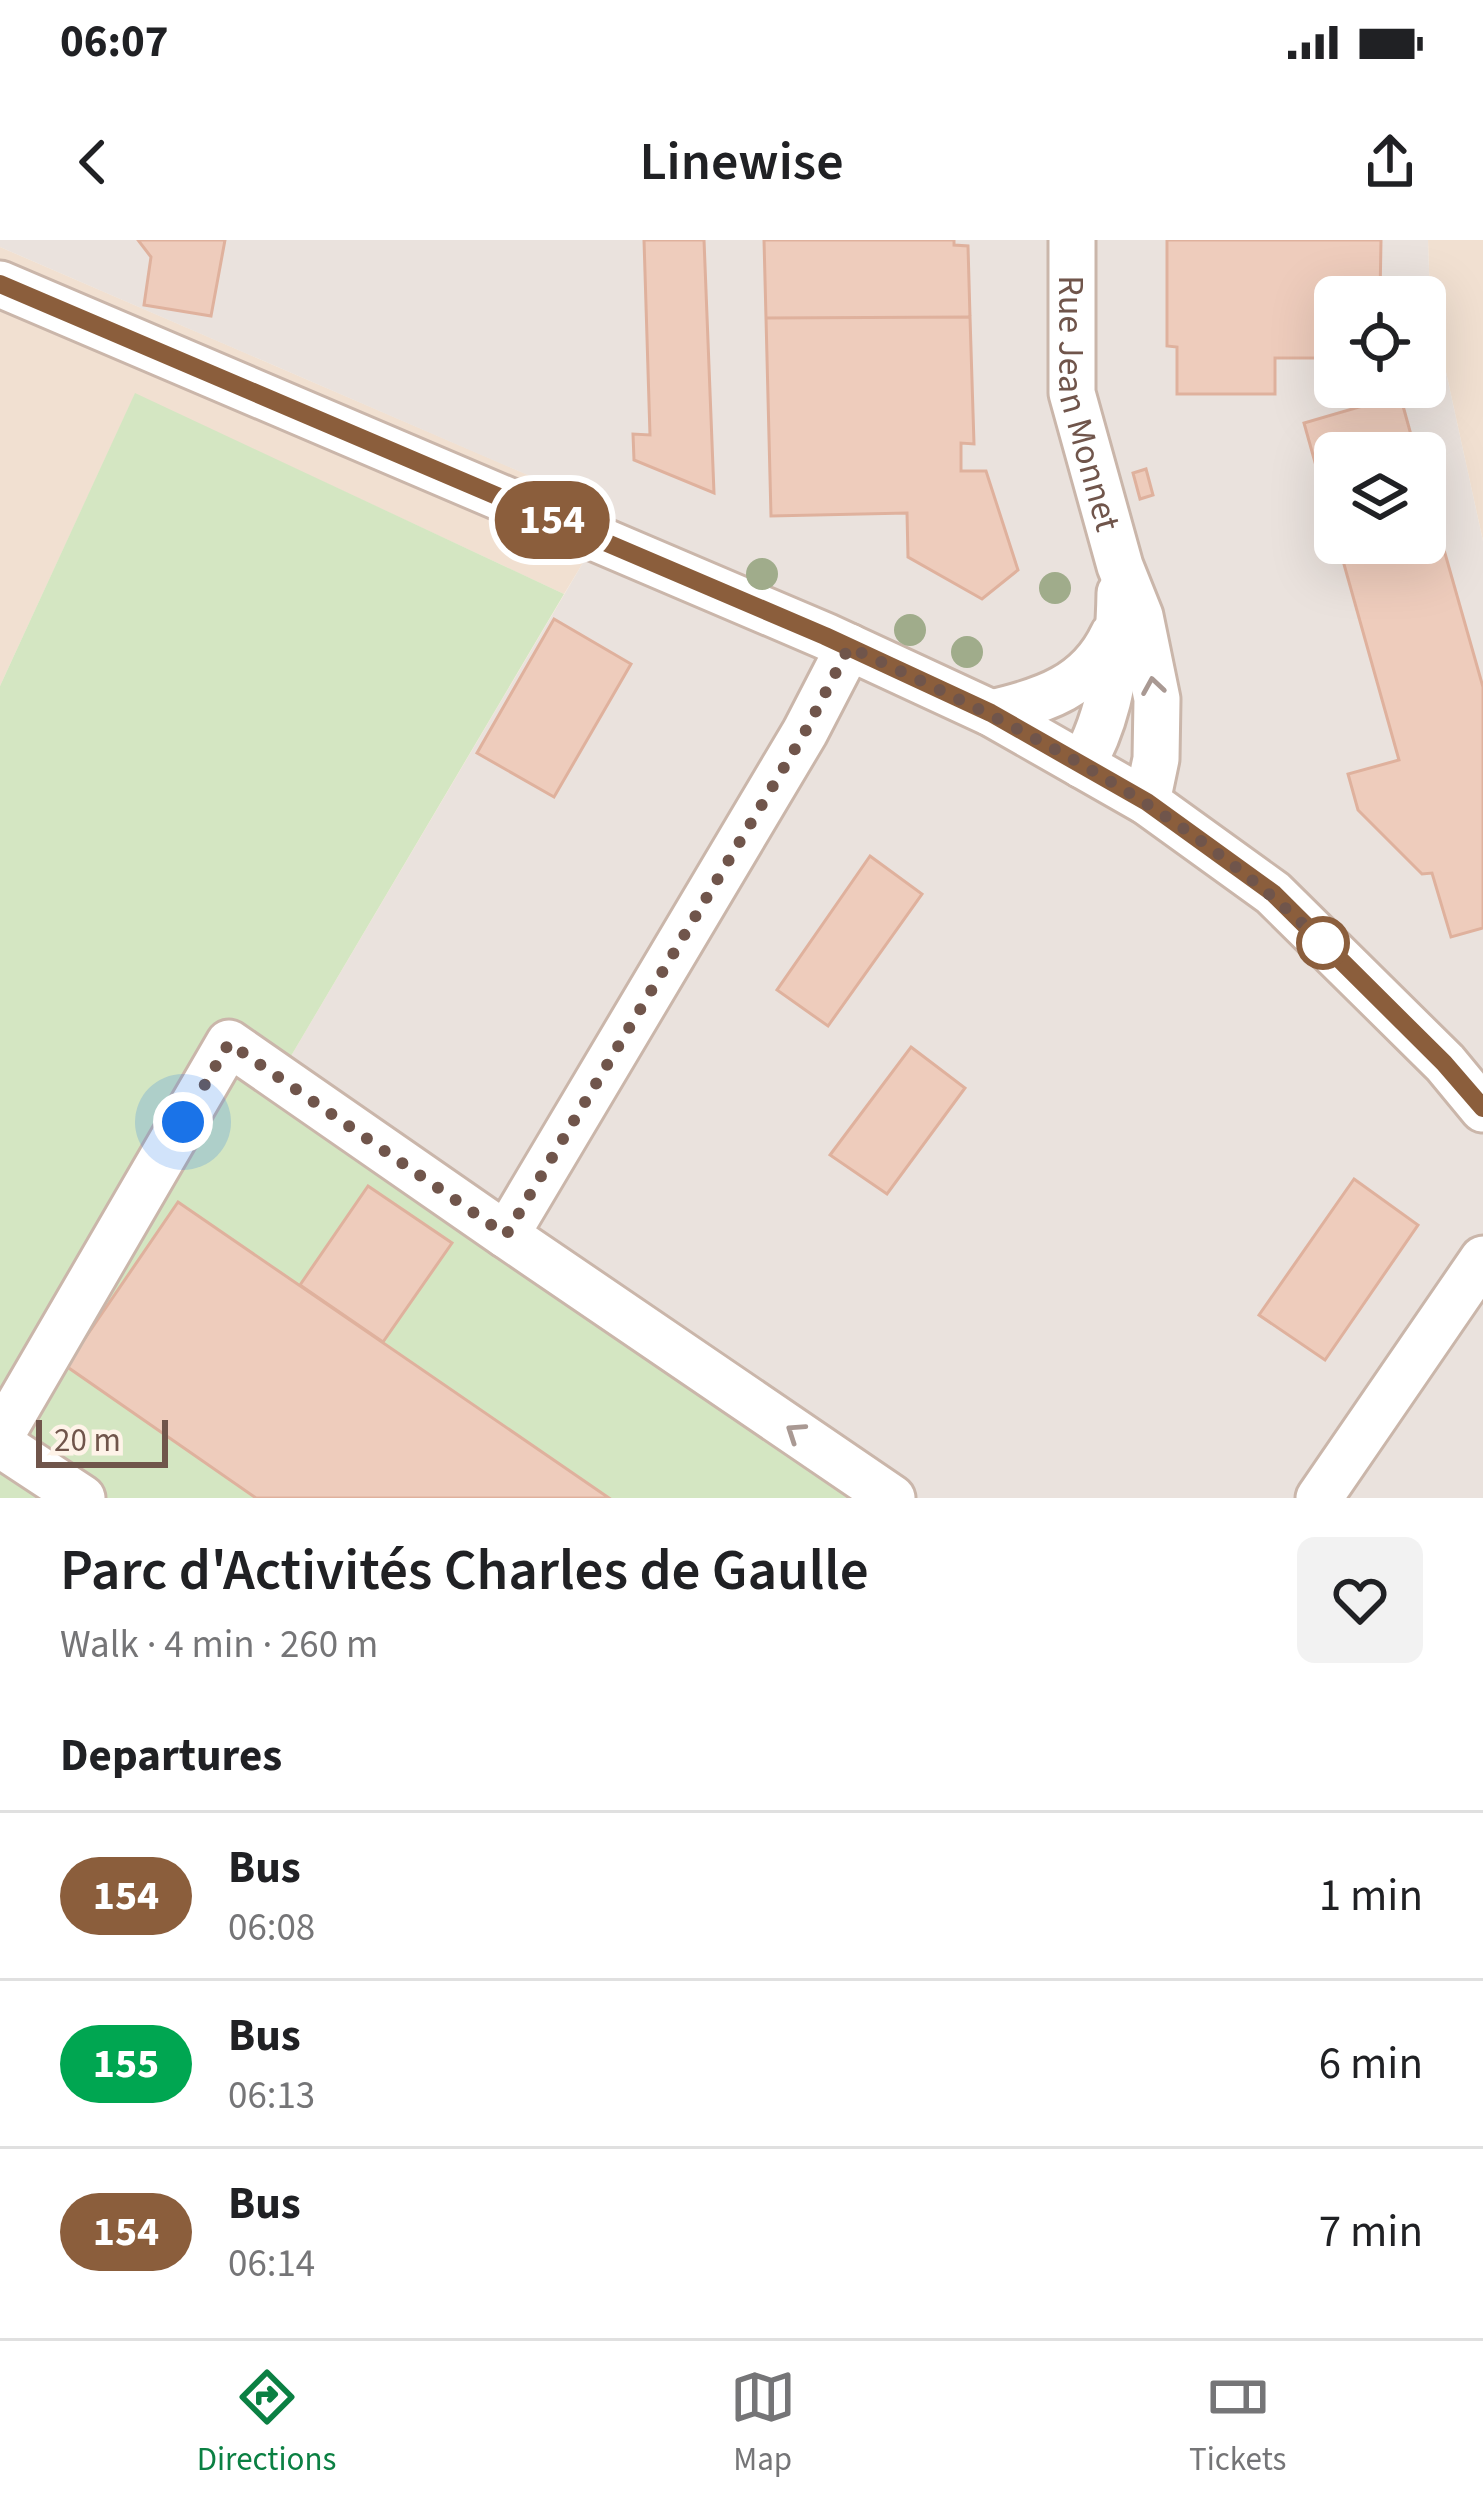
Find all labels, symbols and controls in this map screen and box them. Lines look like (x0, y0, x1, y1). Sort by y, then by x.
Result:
text: 06:07 (60, 10, 169, 74)
text: Linewise (639, 124, 844, 201)
icon: back (60, 129, 126, 195)
icon: share (1357, 129, 1423, 195)
street label: Rue Jean Monnet (1045, 275, 1133, 537)
map controls (1314, 276, 1446, 564)
button: locate (1314, 276, 1446, 408)
button: layers (1314, 432, 1446, 564)
line badge: 154 (483, 481, 621, 559)
text: 154 (519, 490, 585, 550)
one-way arrow (1142, 676, 1167, 696)
unlabelled marker (1298, 918, 1348, 968)
your location (153, 1092, 213, 1152)
scale bar (36, 1414, 168, 1467)
text: 20 m (54, 1417, 121, 1464)
one-way arrow (786, 1424, 808, 1446)
text: Parc d'Activités Charles de Gaulle (60, 1531, 869, 1612)
button: heart (1297, 1537, 1423, 1663)
text: Walk · 4 min · 260 m (60, 1617, 378, 1673)
text: Departures (60, 1724, 282, 1788)
text: Bus (228, 1836, 301, 1900)
text: 1 min (1319, 1864, 1423, 1928)
text: 154 (93, 1866, 159, 1926)
text: 06:08 (228, 1900, 315, 1956)
text: Bus (228, 2004, 301, 2068)
text: 6 min (1319, 2032, 1423, 2096)
text: 155 (93, 2034, 159, 2094)
text: 06:13 (228, 2068, 315, 2124)
text: Bus (228, 2172, 301, 2236)
text: 7 min (1319, 2200, 1423, 2264)
text: 154 (93, 2202, 159, 2262)
text: 06:14 (228, 2236, 315, 2292)
tab: Directions (197, 2364, 336, 2483)
tab: Map (730, 2364, 796, 2483)
tab: Tickets (1189, 2364, 1286, 2483)

